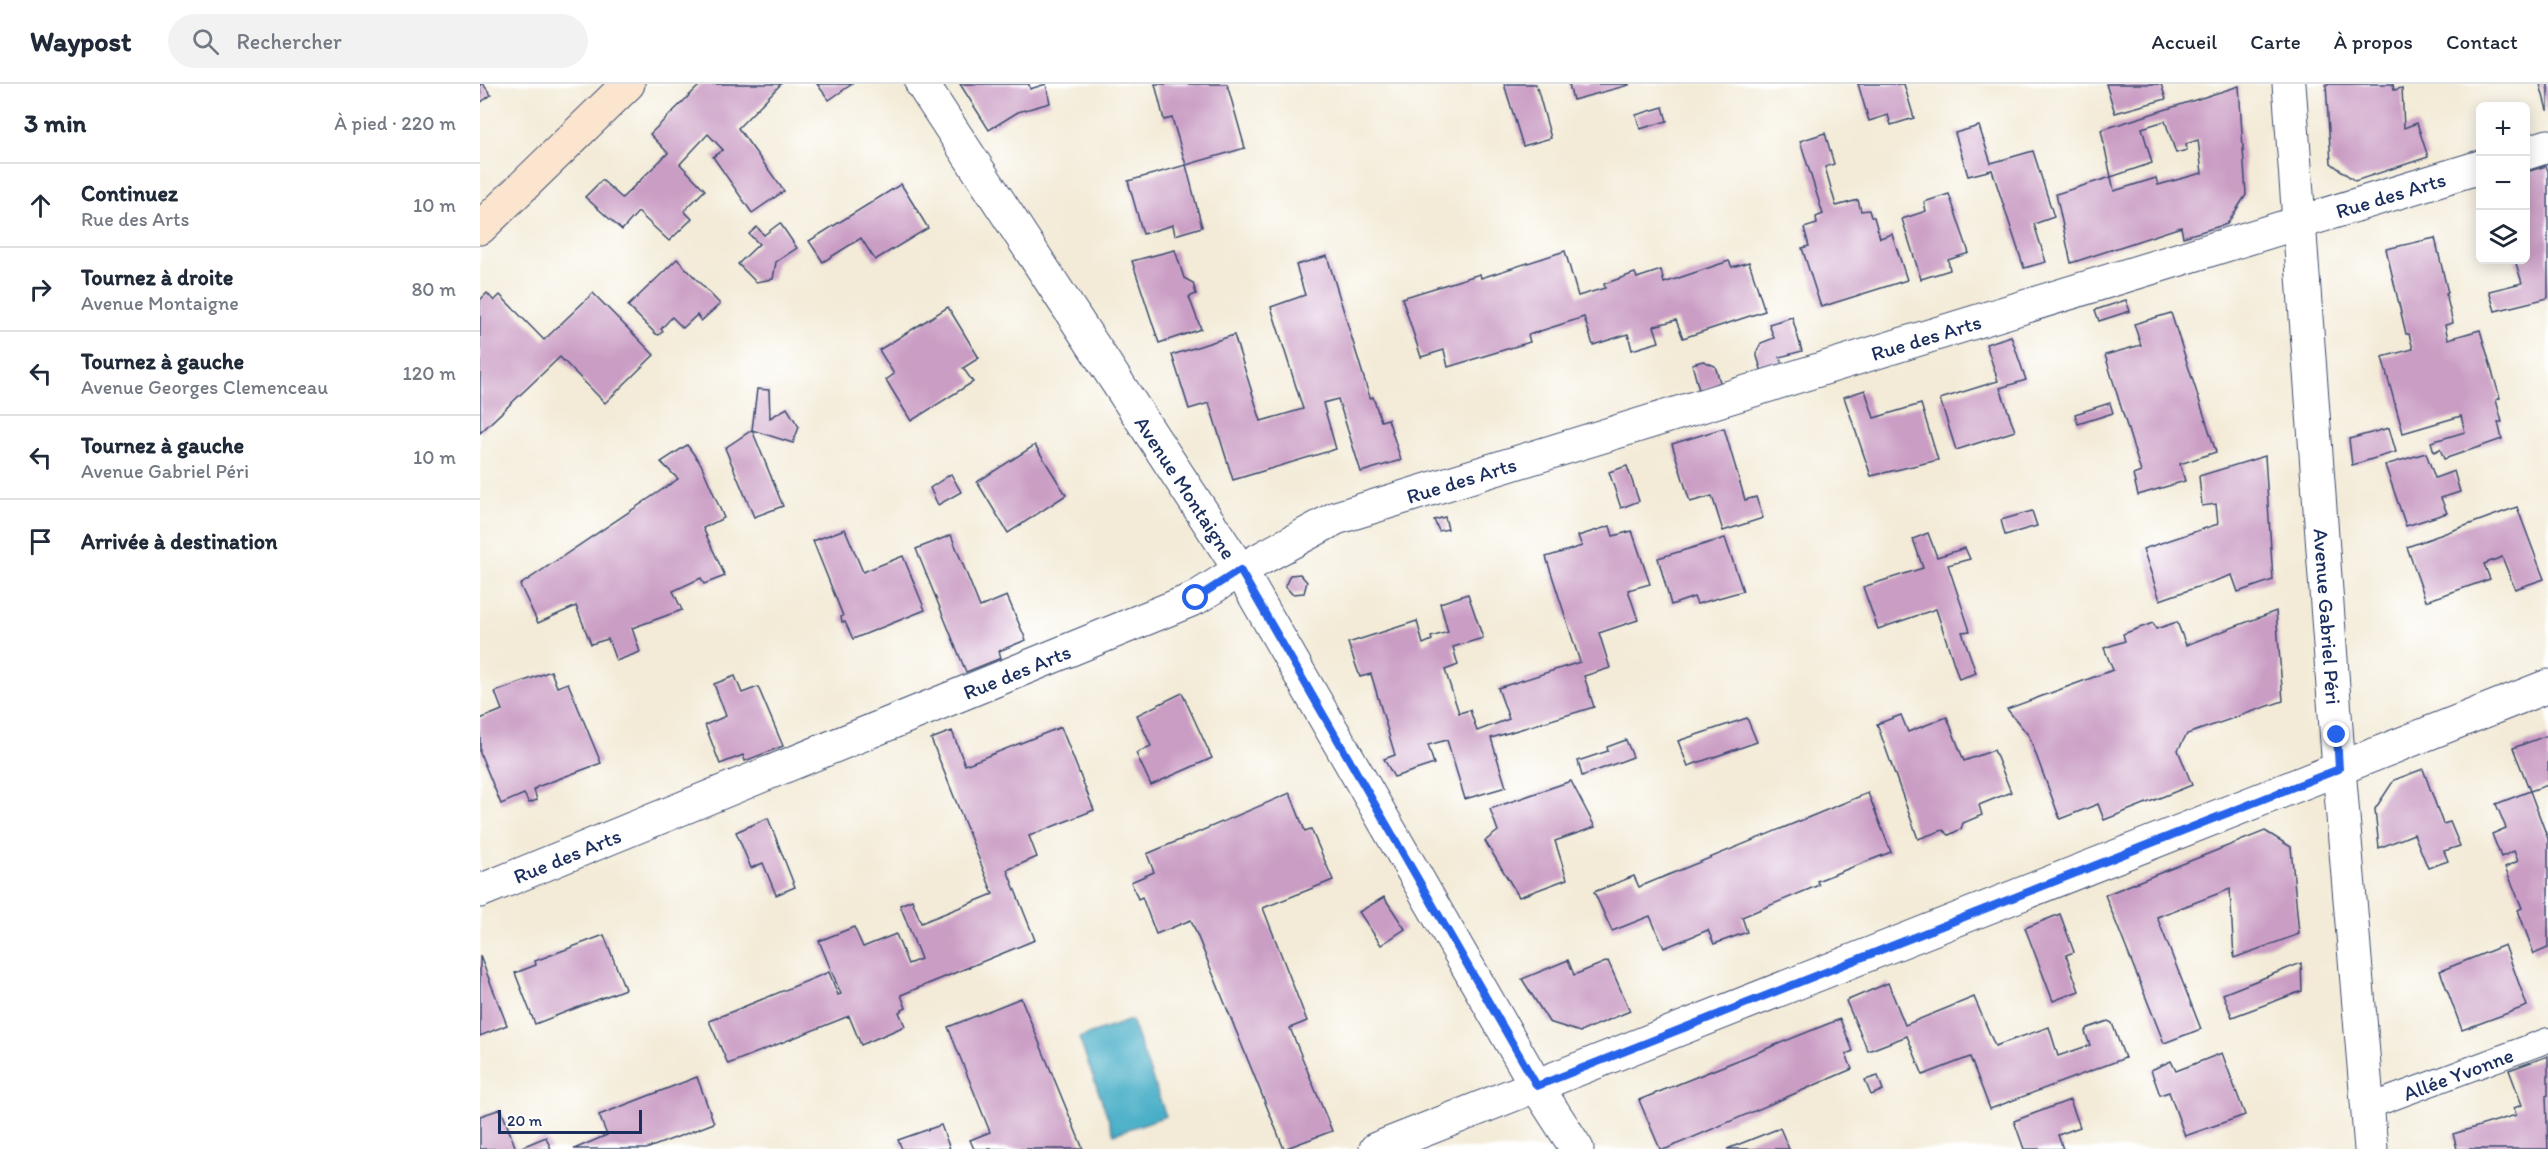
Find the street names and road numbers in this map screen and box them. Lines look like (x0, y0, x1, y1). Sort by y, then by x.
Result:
street label: Rue des Arts (2332, 166, 2449, 223)
street label: Rue des Arts (1868, 308, 1984, 366)
street label: Avenue Montaigne (1130, 411, 1242, 564)
street label: Rue des Arts (1403, 451, 1519, 508)
street label: Avenue Gabriel Péri (2309, 528, 2347, 706)
street label: Rue des Arts (959, 638, 1074, 704)
street label: Rue des Arts (510, 822, 624, 889)
street label: Allée Yvonne (2399, 1042, 2517, 1105)

